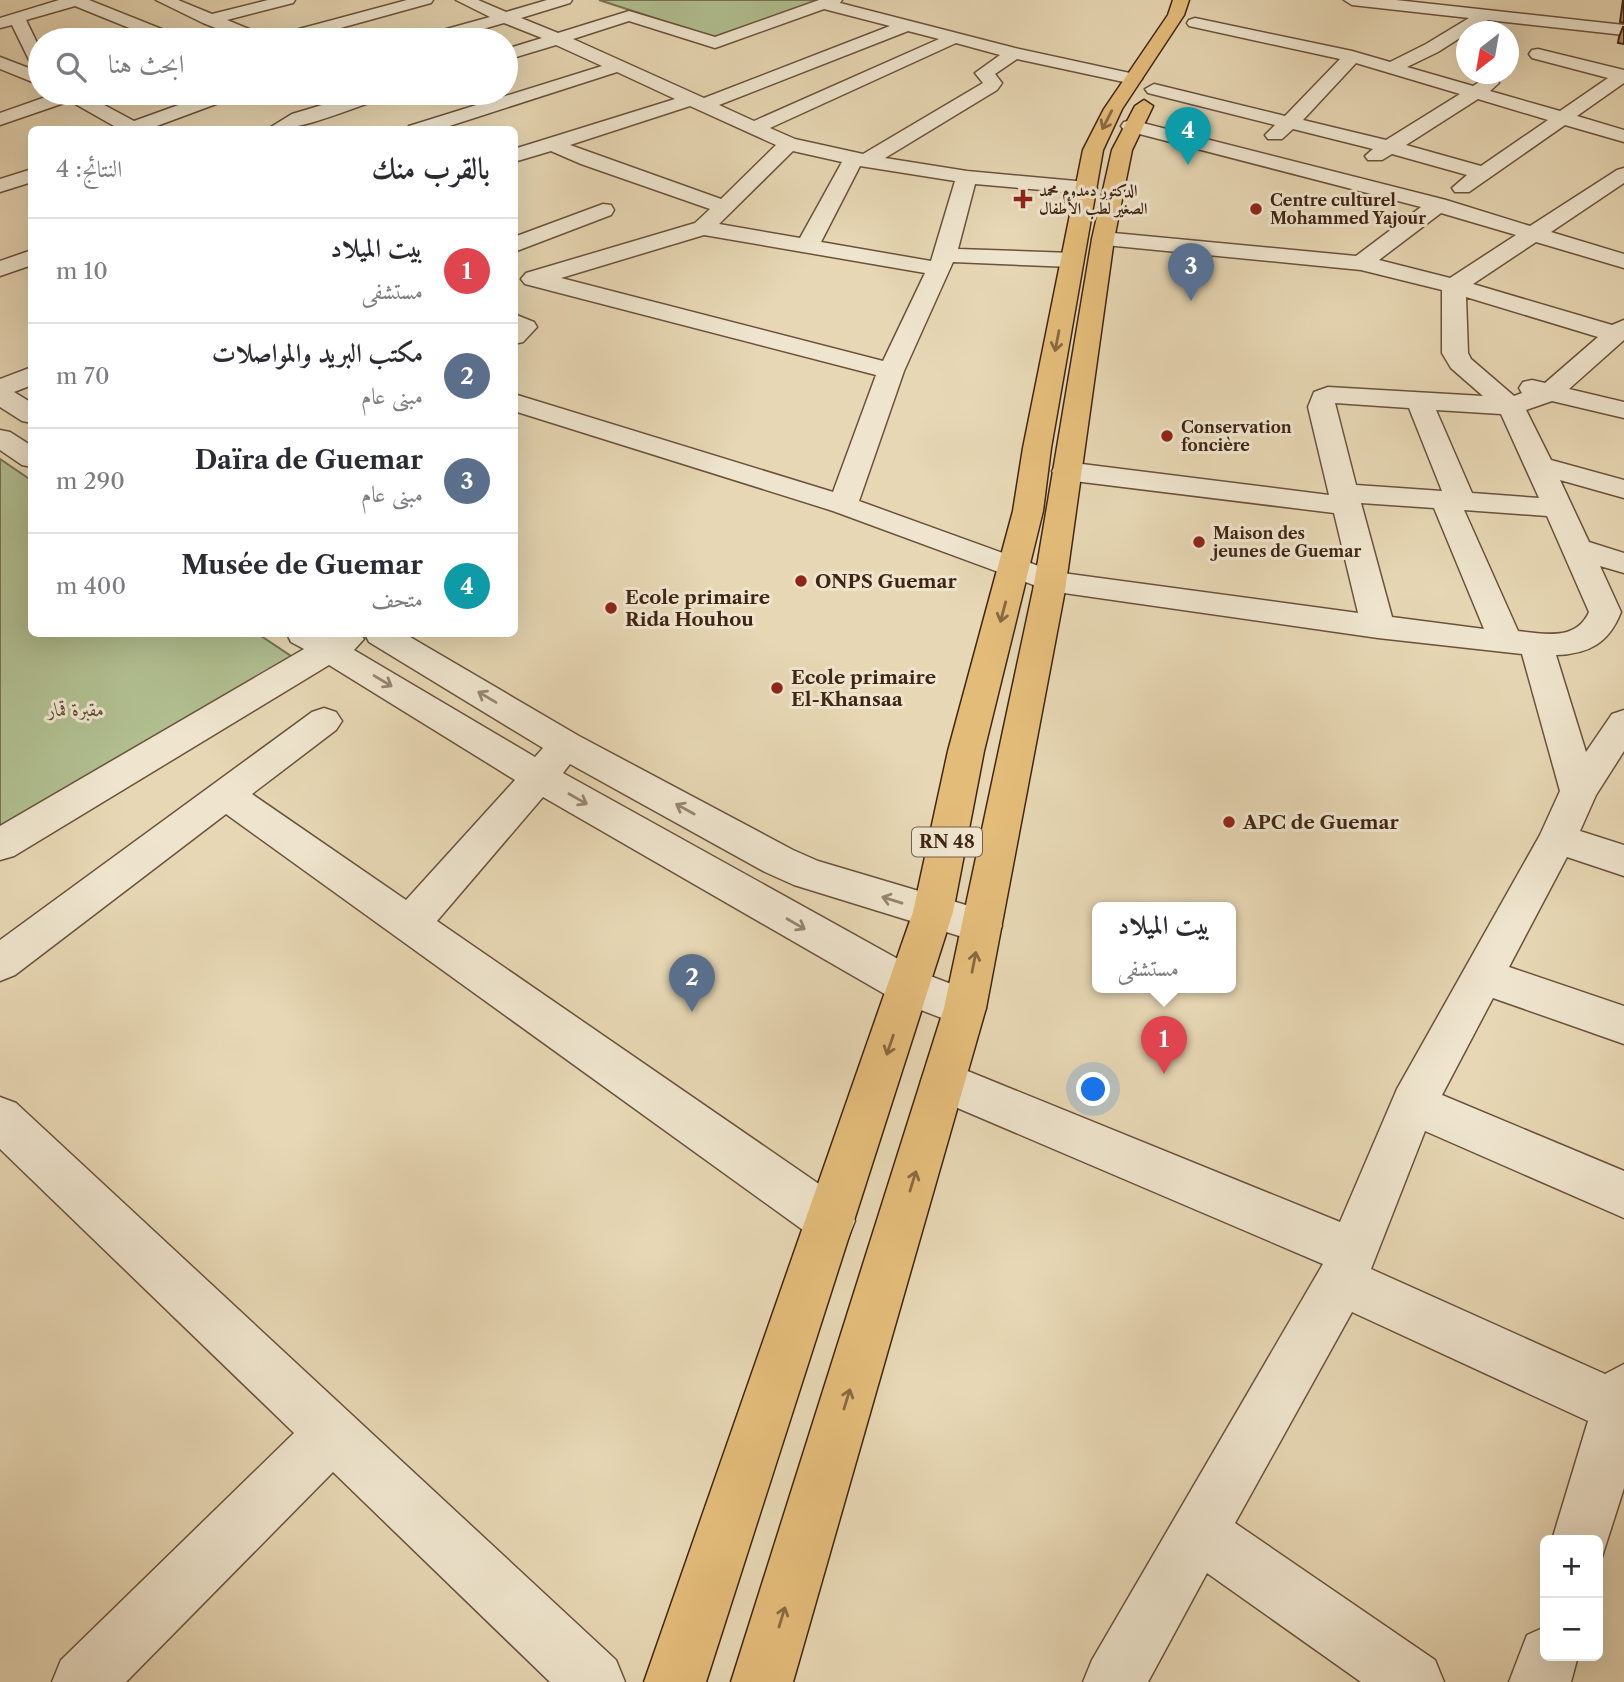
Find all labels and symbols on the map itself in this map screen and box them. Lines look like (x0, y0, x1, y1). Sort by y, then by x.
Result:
north arrow (1456, 21, 1519, 84)
pin: 4 (1165, 107, 1211, 165)
one-way arrow (1100, 109, 1114, 130)
place label: الدكتور دمدوم محمد الصغير لطب الأطفال (1039, 180, 1147, 219)
marker: الدكتور دمدوم محمد الصغير لطب الأطفال (1013, 189, 1033, 209)
place label: Centre culturel Mohammed Yajour (1270, 190, 1426, 228)
marker: Centre culturel Mohammed Yajour (1248, 201, 1264, 217)
pin: 3 (1168, 243, 1214, 301)
one-way arrow (1050, 329, 1063, 352)
place label: Conservation foncière (1181, 417, 1292, 455)
marker: Conservation foncière (1159, 428, 1175, 444)
place label: Maison des jeunes de Guemar (1210, 523, 1361, 561)
marker: Maison des jeunes de Guemar (1191, 534, 1207, 550)
place label: ONPS Guemar (815, 570, 958, 593)
marker: ONPS Guemar (793, 573, 809, 589)
place label: Ecole primaire Rida Houhou (625, 586, 770, 631)
marker: Ecole primaire Rida Houhou (603, 600, 619, 616)
one-way arrow (996, 600, 1009, 623)
place label: Ecole primaire El-Khansaa (791, 666, 936, 711)
one-way arrow (372, 674, 392, 688)
marker: Ecole primaire El-Khansaa (769, 680, 785, 696)
one-way arrow (478, 690, 498, 704)
park label: مقبرة قمار (46, 698, 104, 721)
one-way arrow (567, 792, 587, 806)
one-way arrow (675, 802, 696, 816)
place label: APC de Guemar (1242, 811, 1400, 834)
marker: APC de Guemar (1221, 814, 1237, 830)
road number: RN 48 (912, 828, 982, 856)
one-way arrow (882, 893, 904, 906)
one-way arrow (786, 917, 806, 931)
one-way arrow (968, 951, 982, 974)
pin: 2 (669, 954, 715, 1012)
pin: 1 (1141, 1016, 1187, 1074)
one-way arrow (883, 1033, 895, 1055)
your location (1076, 1072, 1110, 1106)
one-way arrow (908, 1170, 921, 1192)
one-way arrow (842, 1388, 855, 1410)
one-way arrow (776, 1606, 789, 1628)

